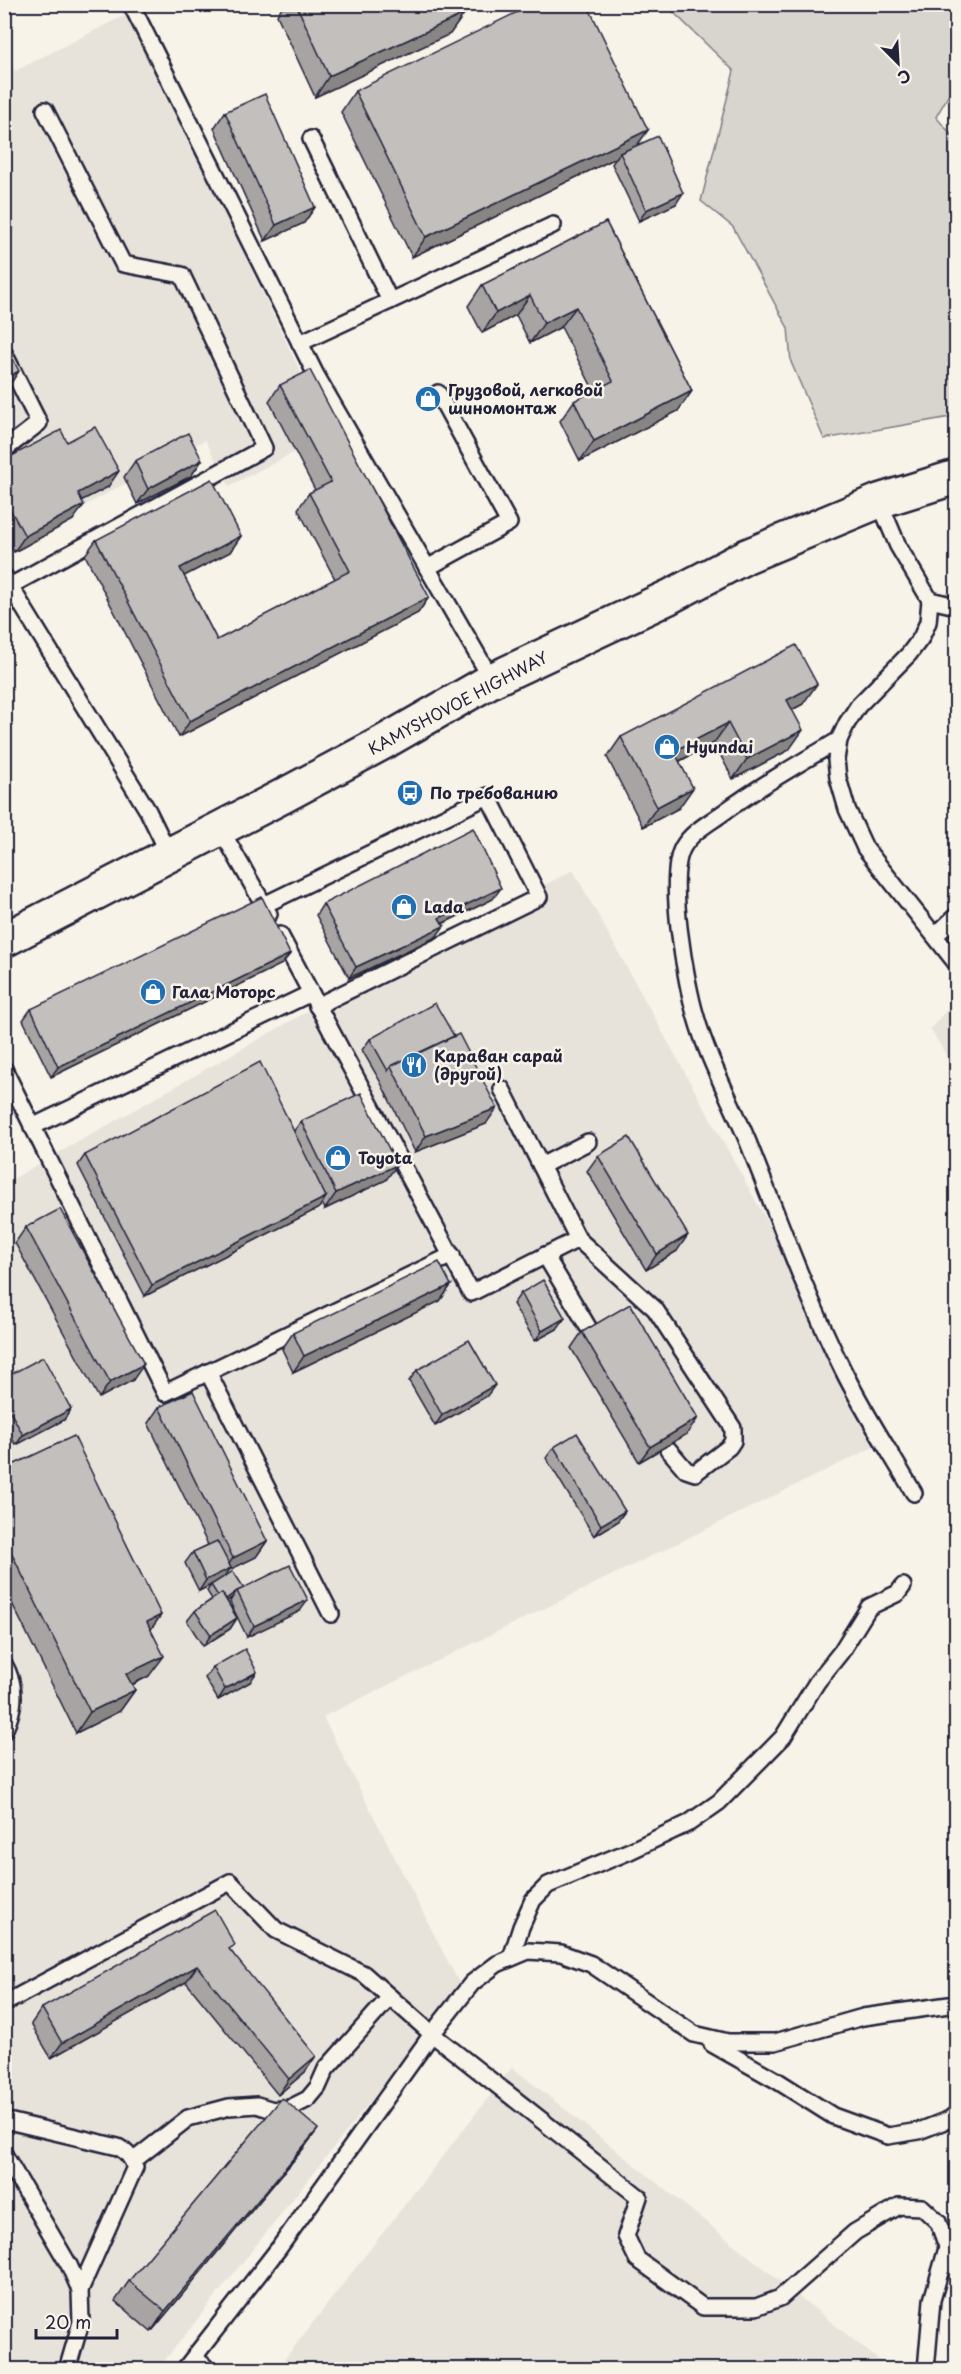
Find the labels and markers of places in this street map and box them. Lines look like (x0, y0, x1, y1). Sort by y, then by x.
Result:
place label: Грузовой, легковой шиномонтаж (448, 377, 603, 419)
shop icon: Грузовой, легковой шиномонтаж (413, 384, 443, 414)
shop icon: Hyundai (652, 732, 682, 762)
place label: Hyundai (686, 734, 753, 758)
bus stop icon: По требованию (395, 778, 425, 808)
place label: По требованию (430, 780, 558, 804)
shop icon: Lada (389, 892, 419, 922)
place label: Lada (424, 894, 464, 918)
shop icon: Гала Моторс (138, 977, 168, 1007)
place label: Гала Моторс (172, 979, 276, 1003)
place label: Караван сарай (другой) (434, 1043, 563, 1085)
restaurant icon: Караван сарай (другой) (399, 1050, 429, 1080)
shop icon: Toyota (323, 1143, 353, 1173)
place label: Toyota (358, 1145, 413, 1169)

